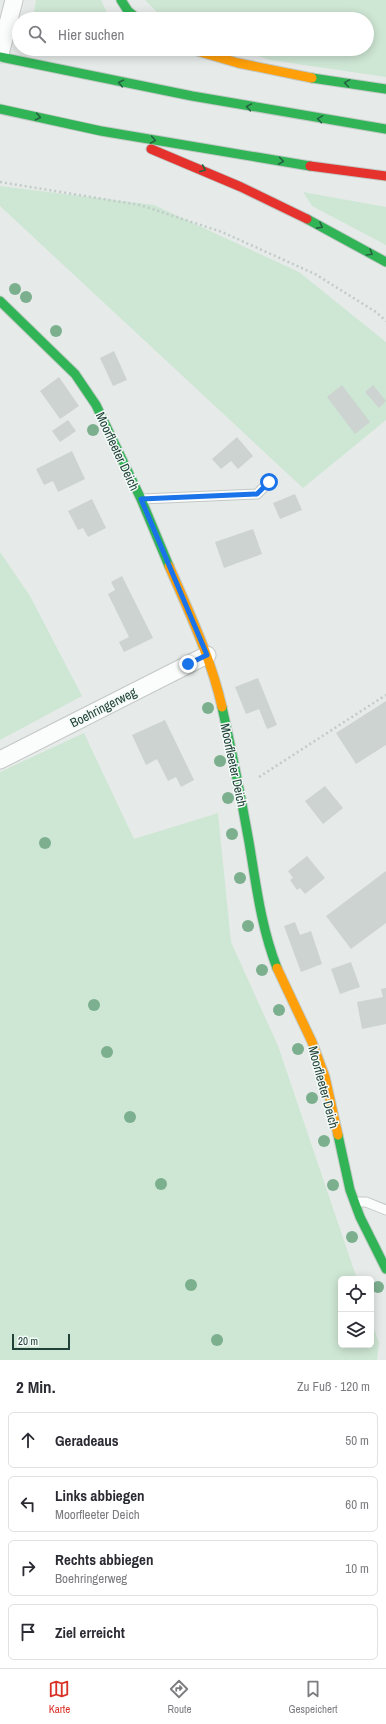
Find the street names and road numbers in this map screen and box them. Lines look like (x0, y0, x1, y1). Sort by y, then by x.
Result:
street label: Moorfleeter Deich (92, 409, 143, 493)
street label: Boehringerweg (67, 683, 139, 731)
street label: Moorfleeter Deich (216, 722, 251, 808)
street label: Moorfleeter Deich (304, 1044, 343, 1130)

